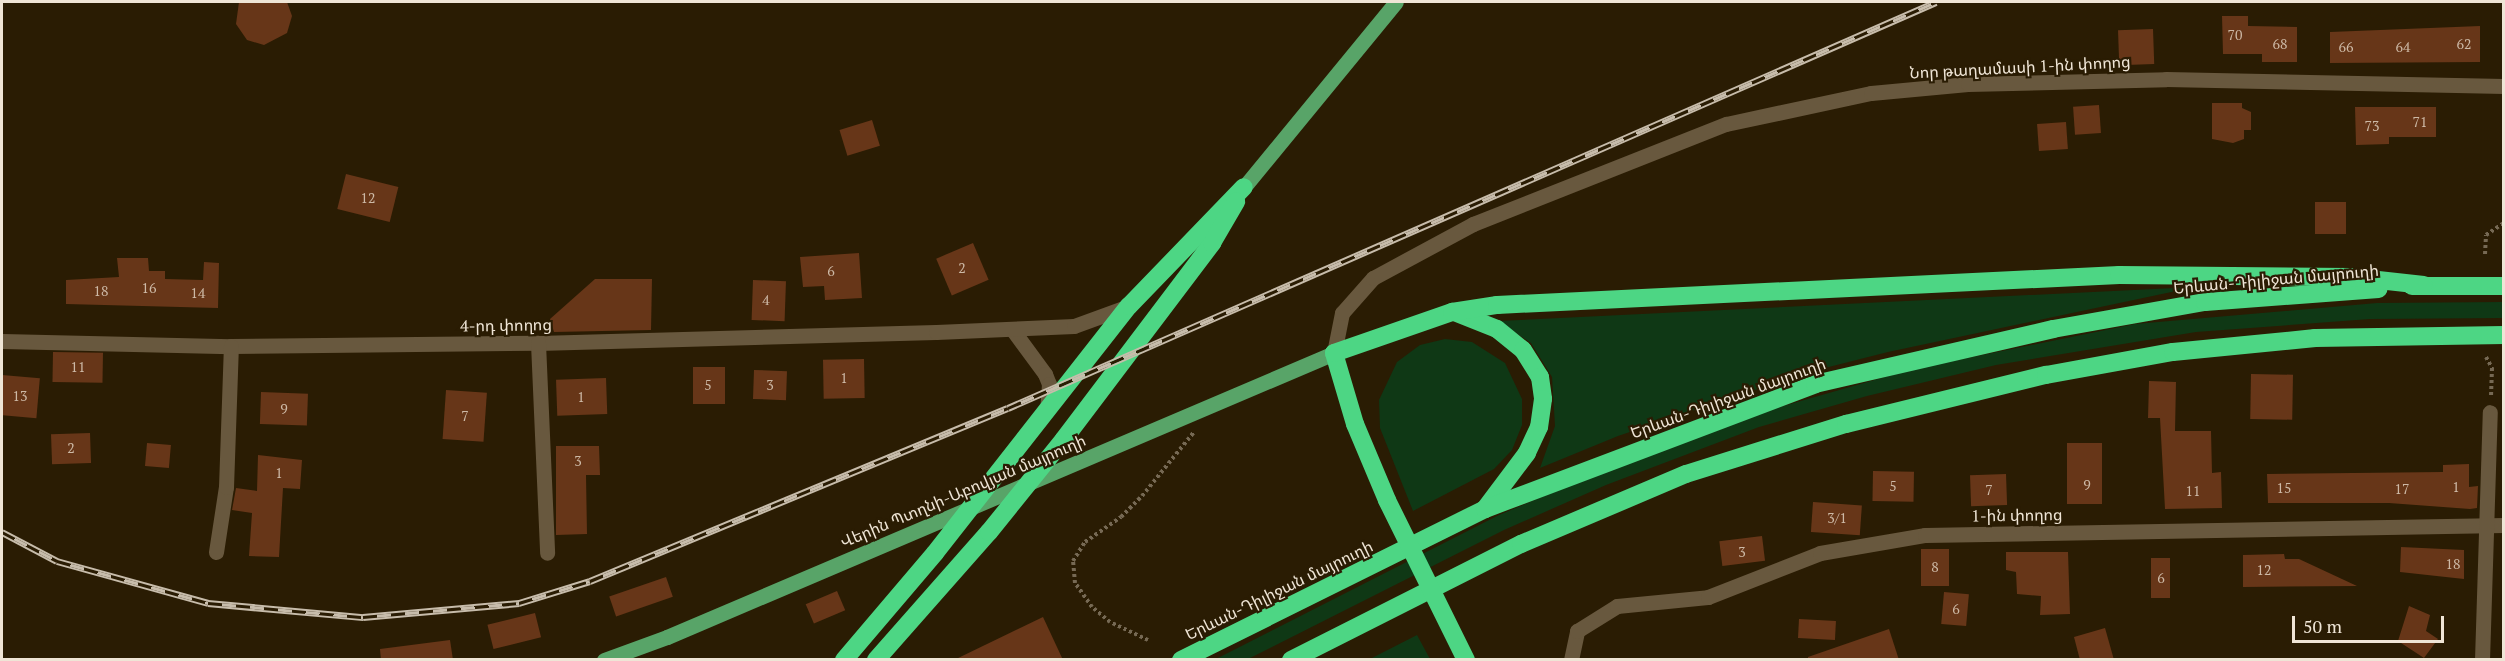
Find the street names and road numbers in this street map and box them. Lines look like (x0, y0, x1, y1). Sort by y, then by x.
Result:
street label: Նոր թաղամասի 1-ին փողոց (1909, 52, 2131, 82)
street label: Երևան-Դիլիջան մայրուղի (2172, 260, 2380, 298)
street label: 4-րդ փողոց (460, 315, 552, 335)
street label: Երևան-Դիլիջան մայրուղի (1628, 354, 1828, 442)
street label: Վերին Պտղնի-Աբովյան մայրուղի (837, 430, 1089, 552)
street label: 1-ին փողոց (1971, 505, 2063, 525)
street label: Երևան-Դիլիջան մայրուղի (1182, 536, 1376, 644)

